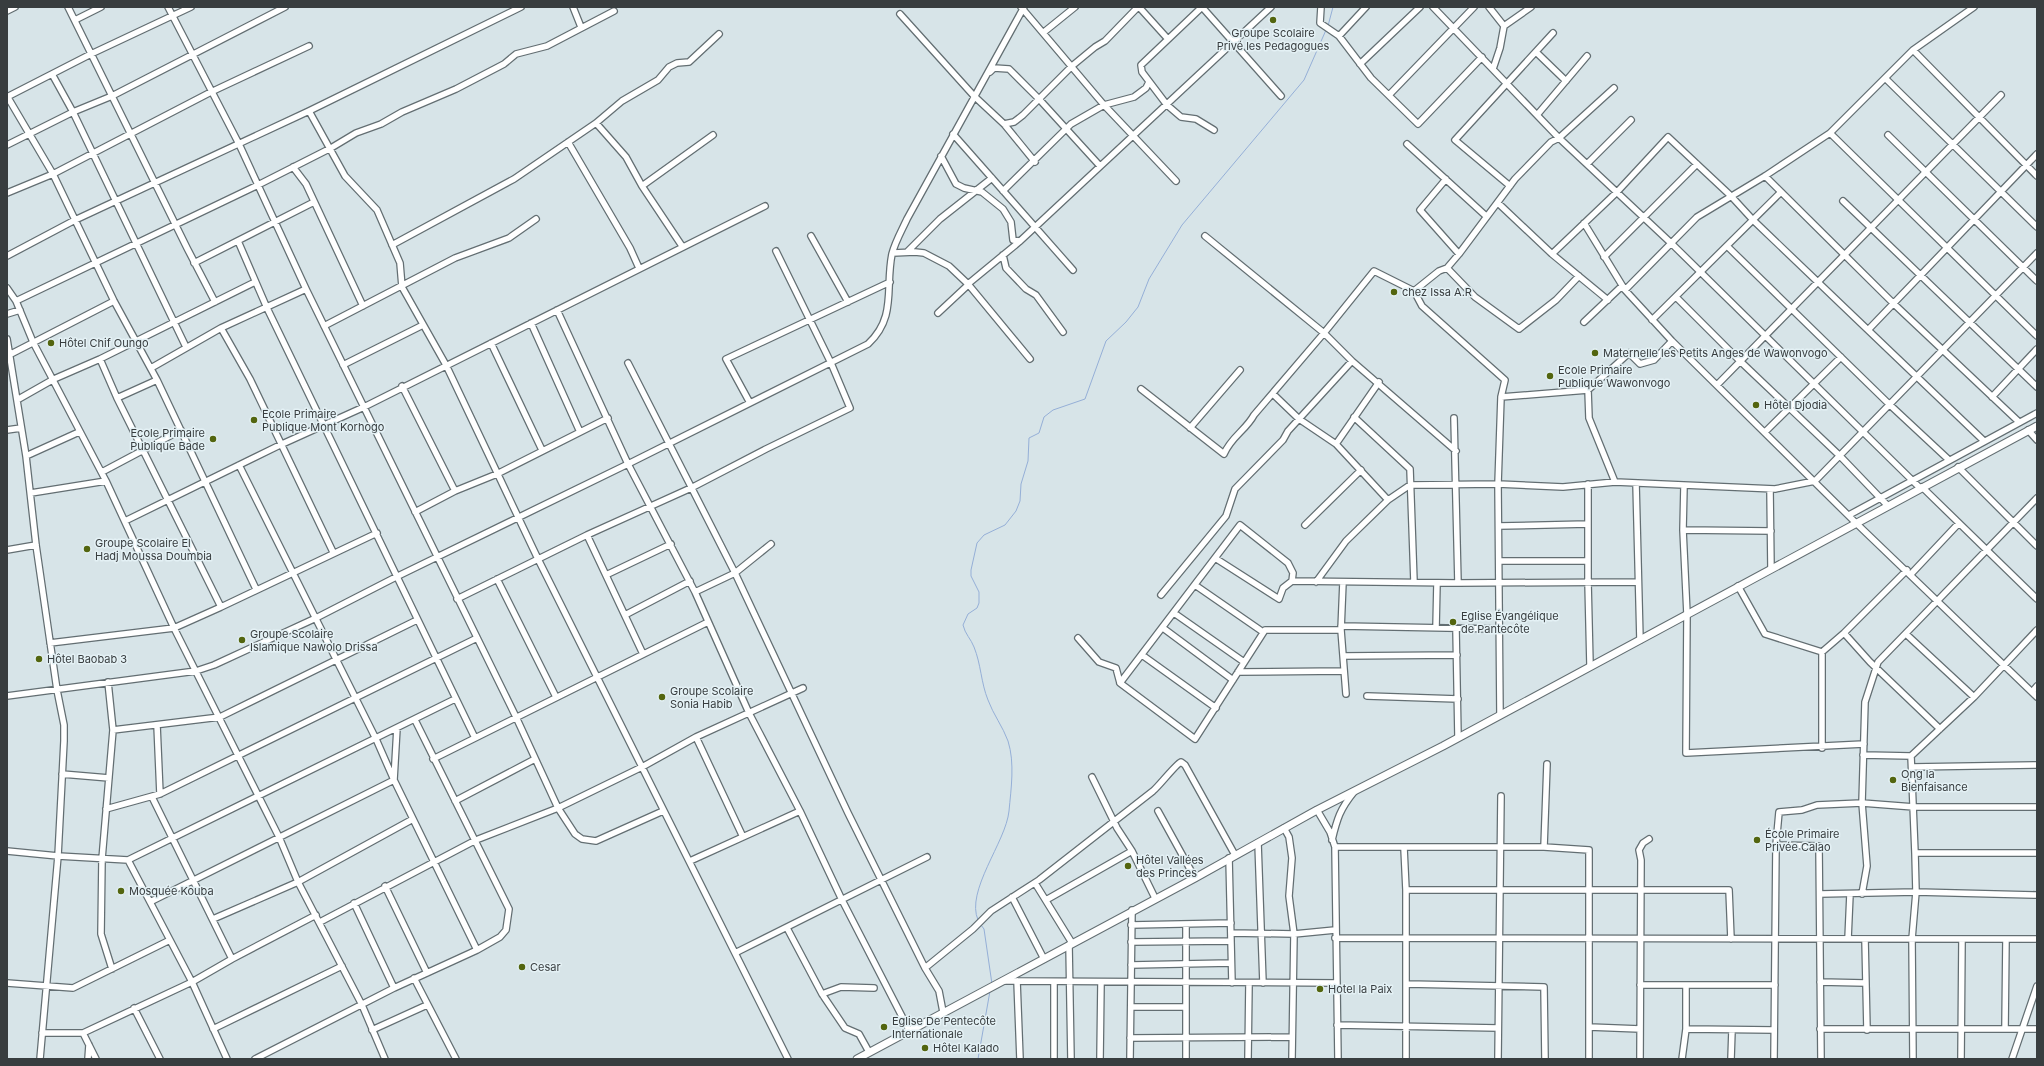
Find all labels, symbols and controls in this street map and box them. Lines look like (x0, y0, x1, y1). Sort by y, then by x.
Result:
marker: Groupe Scolaire Privé les Pedagogues (1268, 15, 1278, 25)
place label: Groupe Scolaire Privé les Pedagogues (1217, 26, 1329, 53)
place label: chez Issa A.R (1402, 285, 1472, 299)
marker: chez Issa A.R (1389, 287, 1399, 297)
place label: Hôtel Chif Oungo (59, 336, 149, 350)
marker: Hôtel Chif Oungo (46, 338, 56, 348)
place label: Maternelle les Petits Anges de Wawonvogo (1603, 346, 1828, 360)
marker: Maternelle les Petits Anges de Wawonvogo (1590, 348, 1600, 358)
place label: Ecole Primaire Publique Wawonvogo (1558, 363, 1671, 390)
marker: Ecole Primaire Publique Wawonvogo (1545, 371, 1555, 381)
place label: Hôtel Djodia (1764, 398, 1827, 412)
marker: Hôtel Djodia (1751, 400, 1761, 410)
place label: Ecole Primaire Publique Mont Korhogo (262, 407, 385, 434)
marker: Ecole Primaire Publique Mont Korhogo (249, 415, 259, 425)
place label: Ecole Primaire Publique Bade (130, 426, 205, 453)
marker: Ecole Primaire Publique Bade (208, 434, 218, 444)
place label: Groupe Scolaire El Hadj Moussa Doumbia (95, 536, 212, 563)
marker: Groupe Scolaire El Hadj Moussa Doumbia (82, 544, 92, 554)
place label: Eglise Évangélique de Pantecôte (1461, 609, 1559, 636)
marker: Eglise Évangélique de Pantecôte (1448, 617, 1458, 627)
place label: Groupe Scolaire Islamique Nawolo Drissa (250, 627, 378, 654)
marker: Groupe Scolaire Islamique Nawolo Drissa (237, 635, 247, 645)
place label: Hôtel Baobab 3 (47, 652, 127, 666)
marker: Hôtel Baobab 3 (34, 654, 44, 664)
place label: Groupe Scolaire Sonia Habib (670, 684, 753, 711)
marker: Groupe Scolaire Sonia Habib (657, 692, 667, 702)
place label: Ong la Bienfaisance (1901, 767, 1968, 794)
marker: Ong la Bienfaisance (1888, 775, 1898, 785)
place label: École Primaire Privée Calao (1765, 827, 1840, 854)
marker: École Primaire Privée Calao (1752, 835, 1762, 845)
place label: Hôtel Vallées des Princes (1136, 853, 1204, 880)
marker: Hôtel Vallées des Princes (1123, 861, 1133, 871)
place label: Mosquée Kouba (129, 884, 214, 898)
marker: Mosquée Kouba (116, 886, 126, 896)
place label: Cesar (530, 960, 561, 974)
marker: Cesar (517, 962, 527, 972)
place label: Hotel la Paix (1328, 982, 1392, 996)
marker: Hotel la Paix (1315, 984, 1325, 994)
place label: Eglise De Pentecôte Internationale (892, 1014, 996, 1041)
marker: Eglise De Pentecôte Internationale (879, 1022, 889, 1032)
place label: Hôtel Kalado (933, 1041, 1000, 1055)
marker: Hôtel Kalado (920, 1043, 930, 1053)

